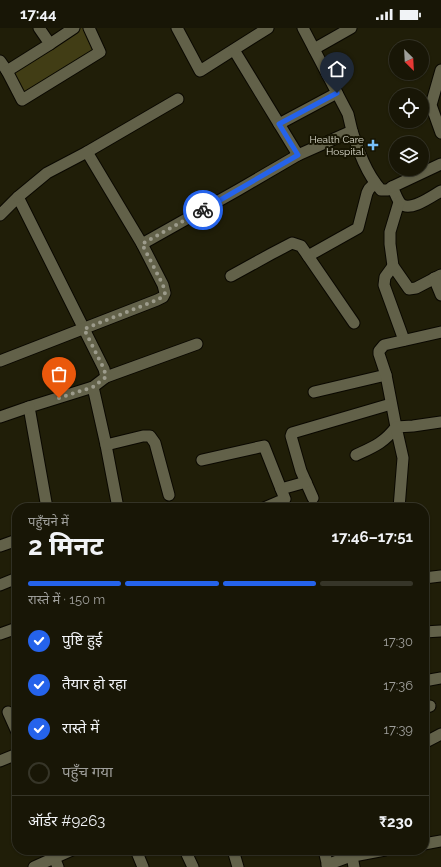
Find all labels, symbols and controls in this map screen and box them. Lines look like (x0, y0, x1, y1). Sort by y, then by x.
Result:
text: 17:44 (20, 5, 57, 23)
north arrow (389, 40, 429, 80)
map controls (389, 40, 429, 176)
pin (320, 52, 354, 93)
icon: home (326, 58, 348, 80)
button: locate (389, 88, 429, 128)
place label: Health Care Hospital (309, 134, 364, 157)
button: layers (389, 136, 429, 176)
marker: Health Care Hospital (367, 139, 379, 151)
courier (183, 190, 223, 230)
icon: bike (192, 199, 214, 221)
pin (42, 357, 76, 398)
icon: bag (48, 363, 70, 385)
text: पहुँचने में (28, 514, 69, 529)
text: 17:46–17:51 (332, 528, 413, 546)
text: 2 मिनट (28, 531, 103, 561)
text: रास्ते में · 150 m (28, 592, 105, 607)
icon: check (28, 630, 50, 652)
text: पुष्टि हुई (62, 631, 102, 649)
text: 17:30 (383, 634, 413, 649)
icon: check (28, 674, 50, 696)
text: तैयार हो रहा (62, 675, 127, 693)
text: 17:36 (383, 678, 413, 693)
icon: check (28, 718, 50, 740)
text: रास्ते में (62, 719, 99, 737)
text: 17:39 (384, 722, 413, 737)
text: पहुँच गया (62, 763, 113, 781)
text: ऑर्डर #9263 (28, 812, 105, 830)
text: ₹230 (379, 813, 413, 831)

